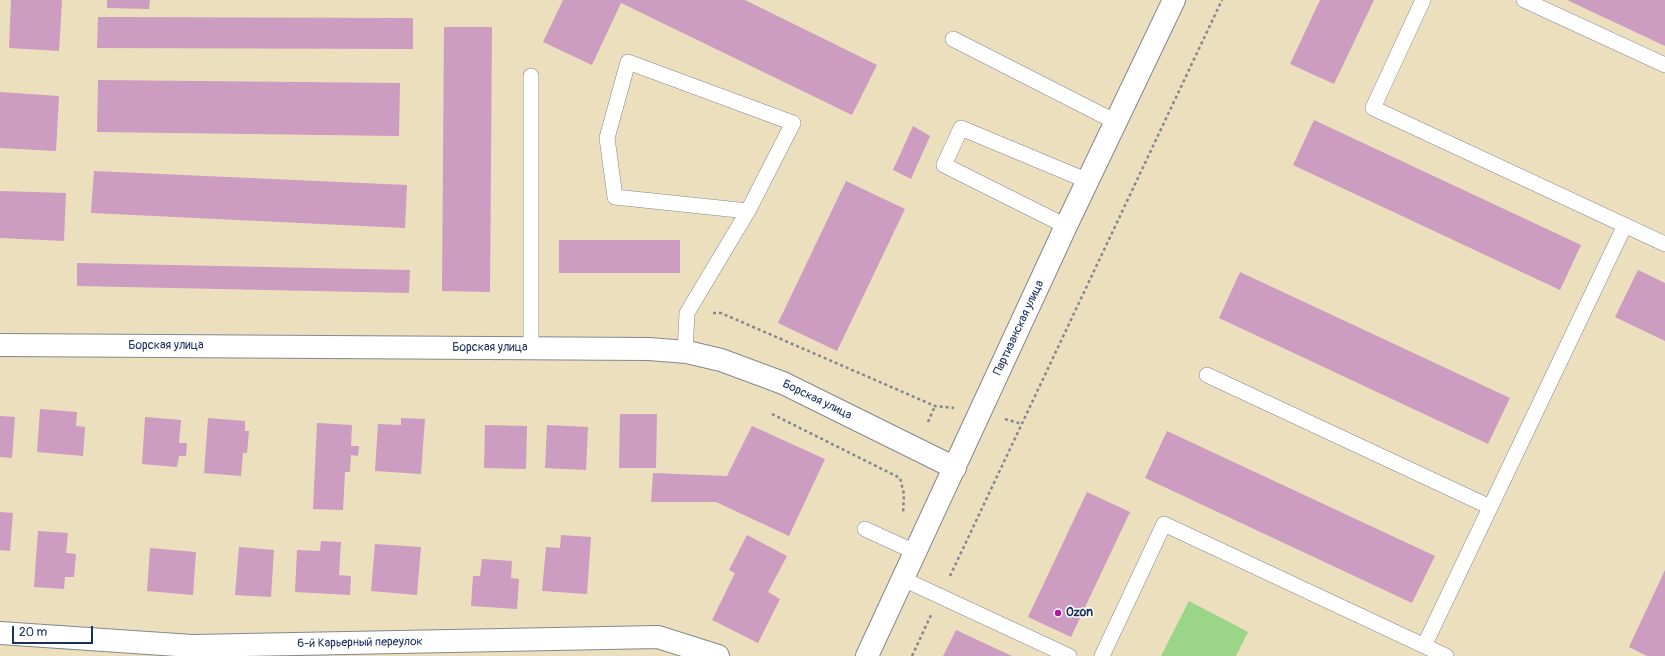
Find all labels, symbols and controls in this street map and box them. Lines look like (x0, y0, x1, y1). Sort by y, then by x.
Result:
street label: Партизанская улица (991, 278, 1047, 378)
street label: Борская улица (128, 339, 204, 353)
street label: Борская улица (452, 341, 528, 355)
street label: Борская улица (780, 377, 854, 423)
place label: Ozon (1066, 606, 1093, 620)
marker: Ozon (1053, 608, 1063, 618)
scale bar (14, 618, 95, 644)
text: 20 m (19, 625, 47, 640)
street label: 6-й Карьерный переулок (297, 635, 423, 651)

